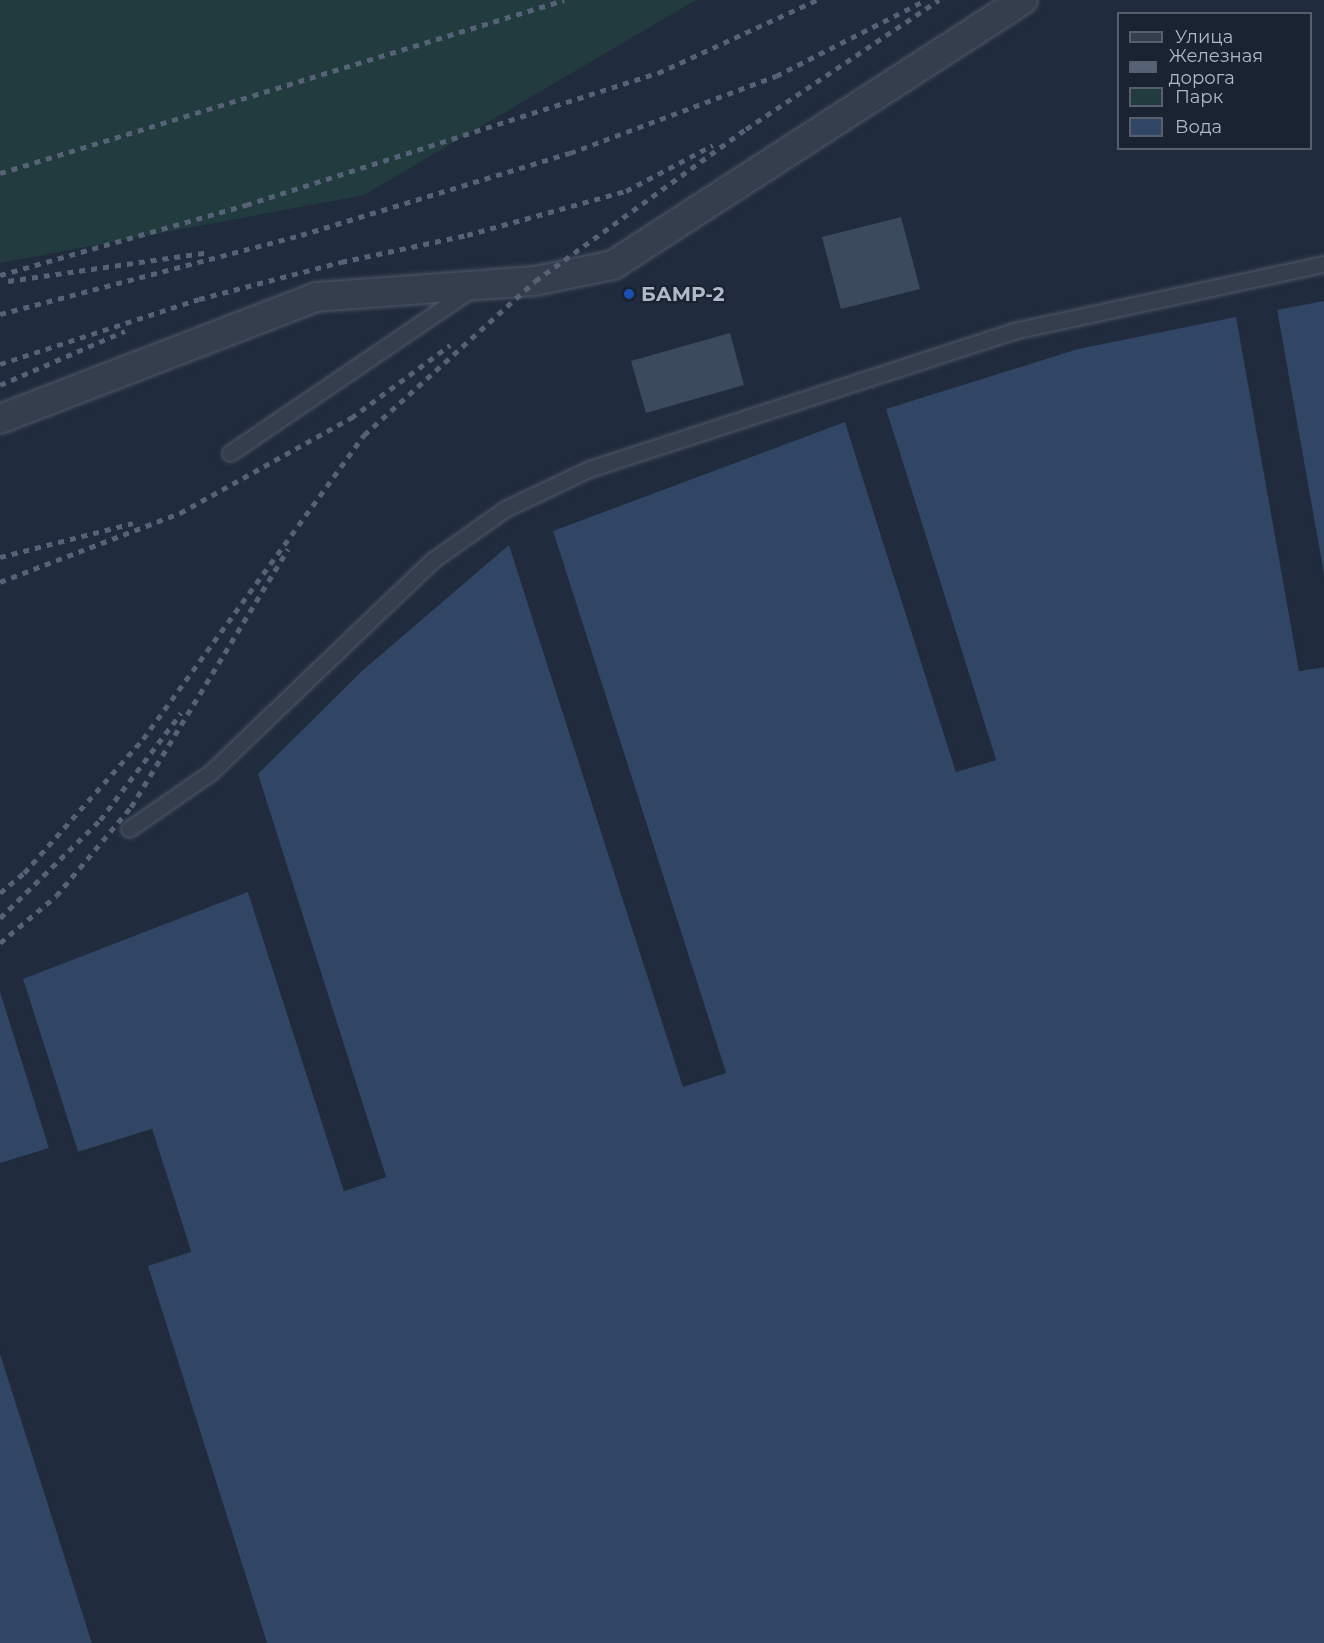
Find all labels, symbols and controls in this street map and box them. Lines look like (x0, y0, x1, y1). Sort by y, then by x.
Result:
legend (1117, 12, 1312, 150)
text: Улица (1175, 26, 1233, 48)
text: Железная дорога (1169, 45, 1263, 89)
text: Парк (1175, 86, 1223, 108)
text: Вода (1175, 116, 1222, 138)
place label: БАМР-2 (641, 282, 725, 306)
marker: БАМР-2 (622, 287, 636, 301)

